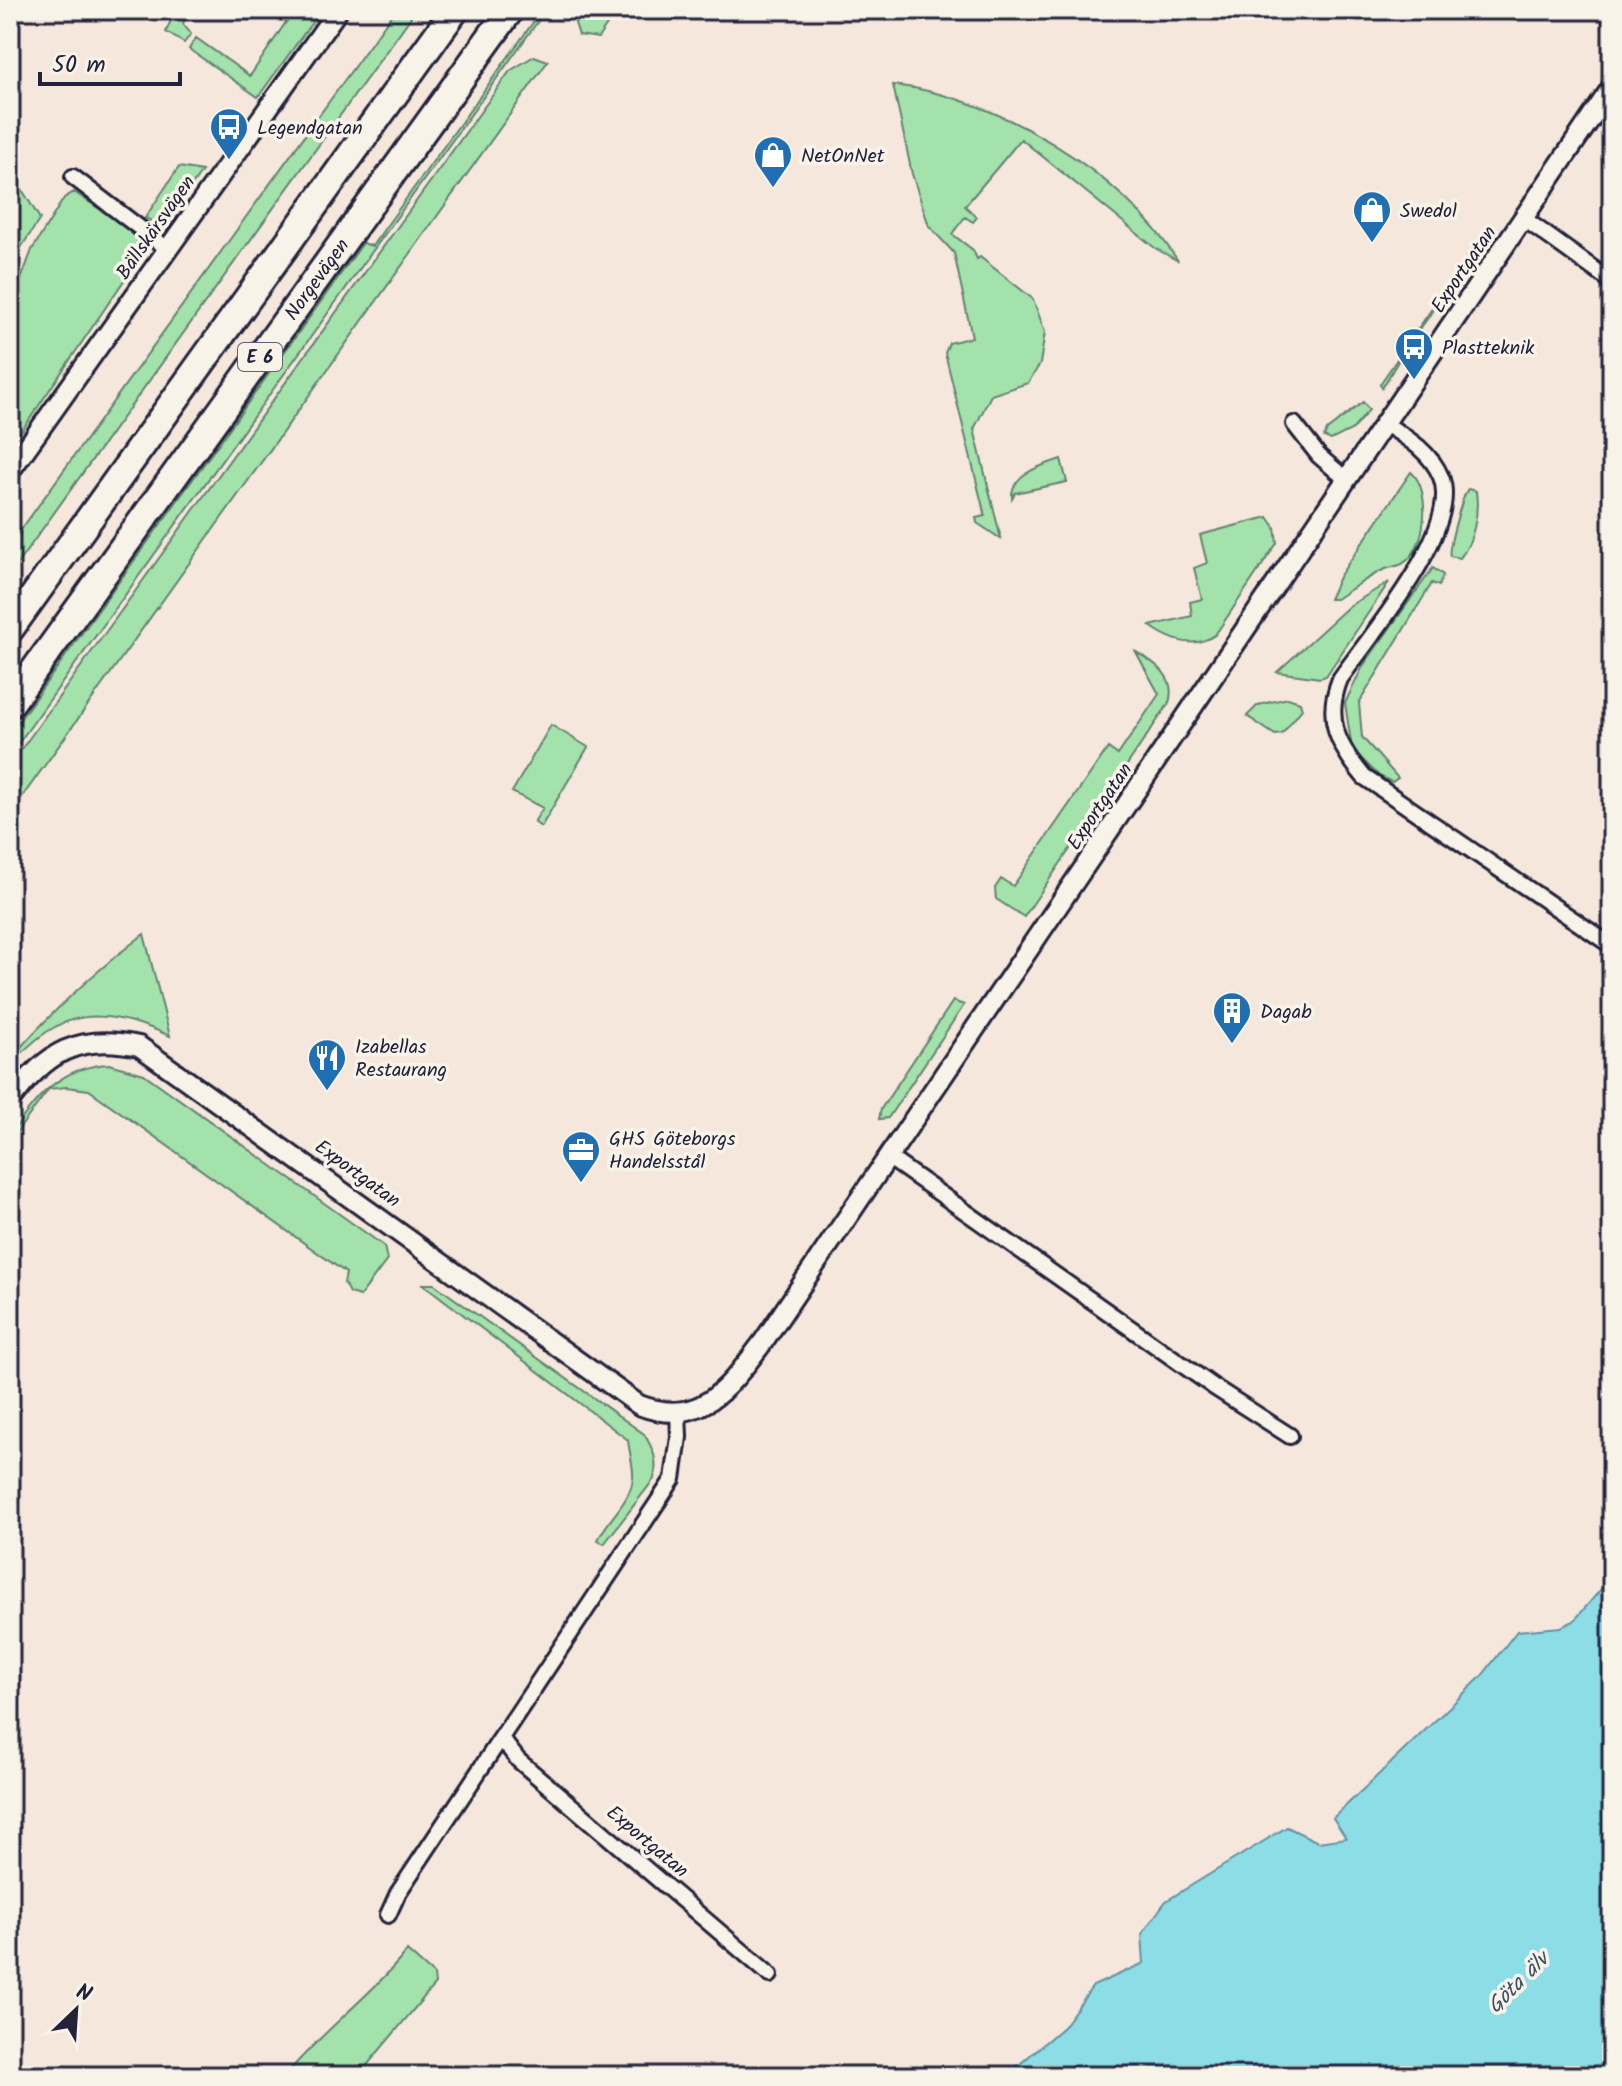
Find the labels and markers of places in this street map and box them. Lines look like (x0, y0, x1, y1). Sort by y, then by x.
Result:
bus stop icon: Legendgatan (208, 106, 250, 161)
place label: Legendgatan (257, 113, 363, 145)
shop icon: NetOnNet (752, 134, 794, 189)
place label: NetOnNet (801, 141, 885, 173)
shop icon: Swedol (1351, 189, 1393, 244)
place label: Swedol (1400, 196, 1457, 228)
bus stop icon: Plastteknik (1393, 326, 1435, 381)
place label: Plastteknik (1442, 333, 1535, 365)
building icon: Dagab (1211, 990, 1253, 1045)
place label: Dagab (1260, 997, 1312, 1029)
place label: Izabellas Restaurang (355, 1032, 447, 1087)
restaurant icon: Izabellas Restaurang (306, 1037, 348, 1092)
place label: GHS Göteborgs Handelsstål (609, 1124, 736, 1179)
office icon: GHS Göteborgs Handelsstål (560, 1129, 602, 1184)

